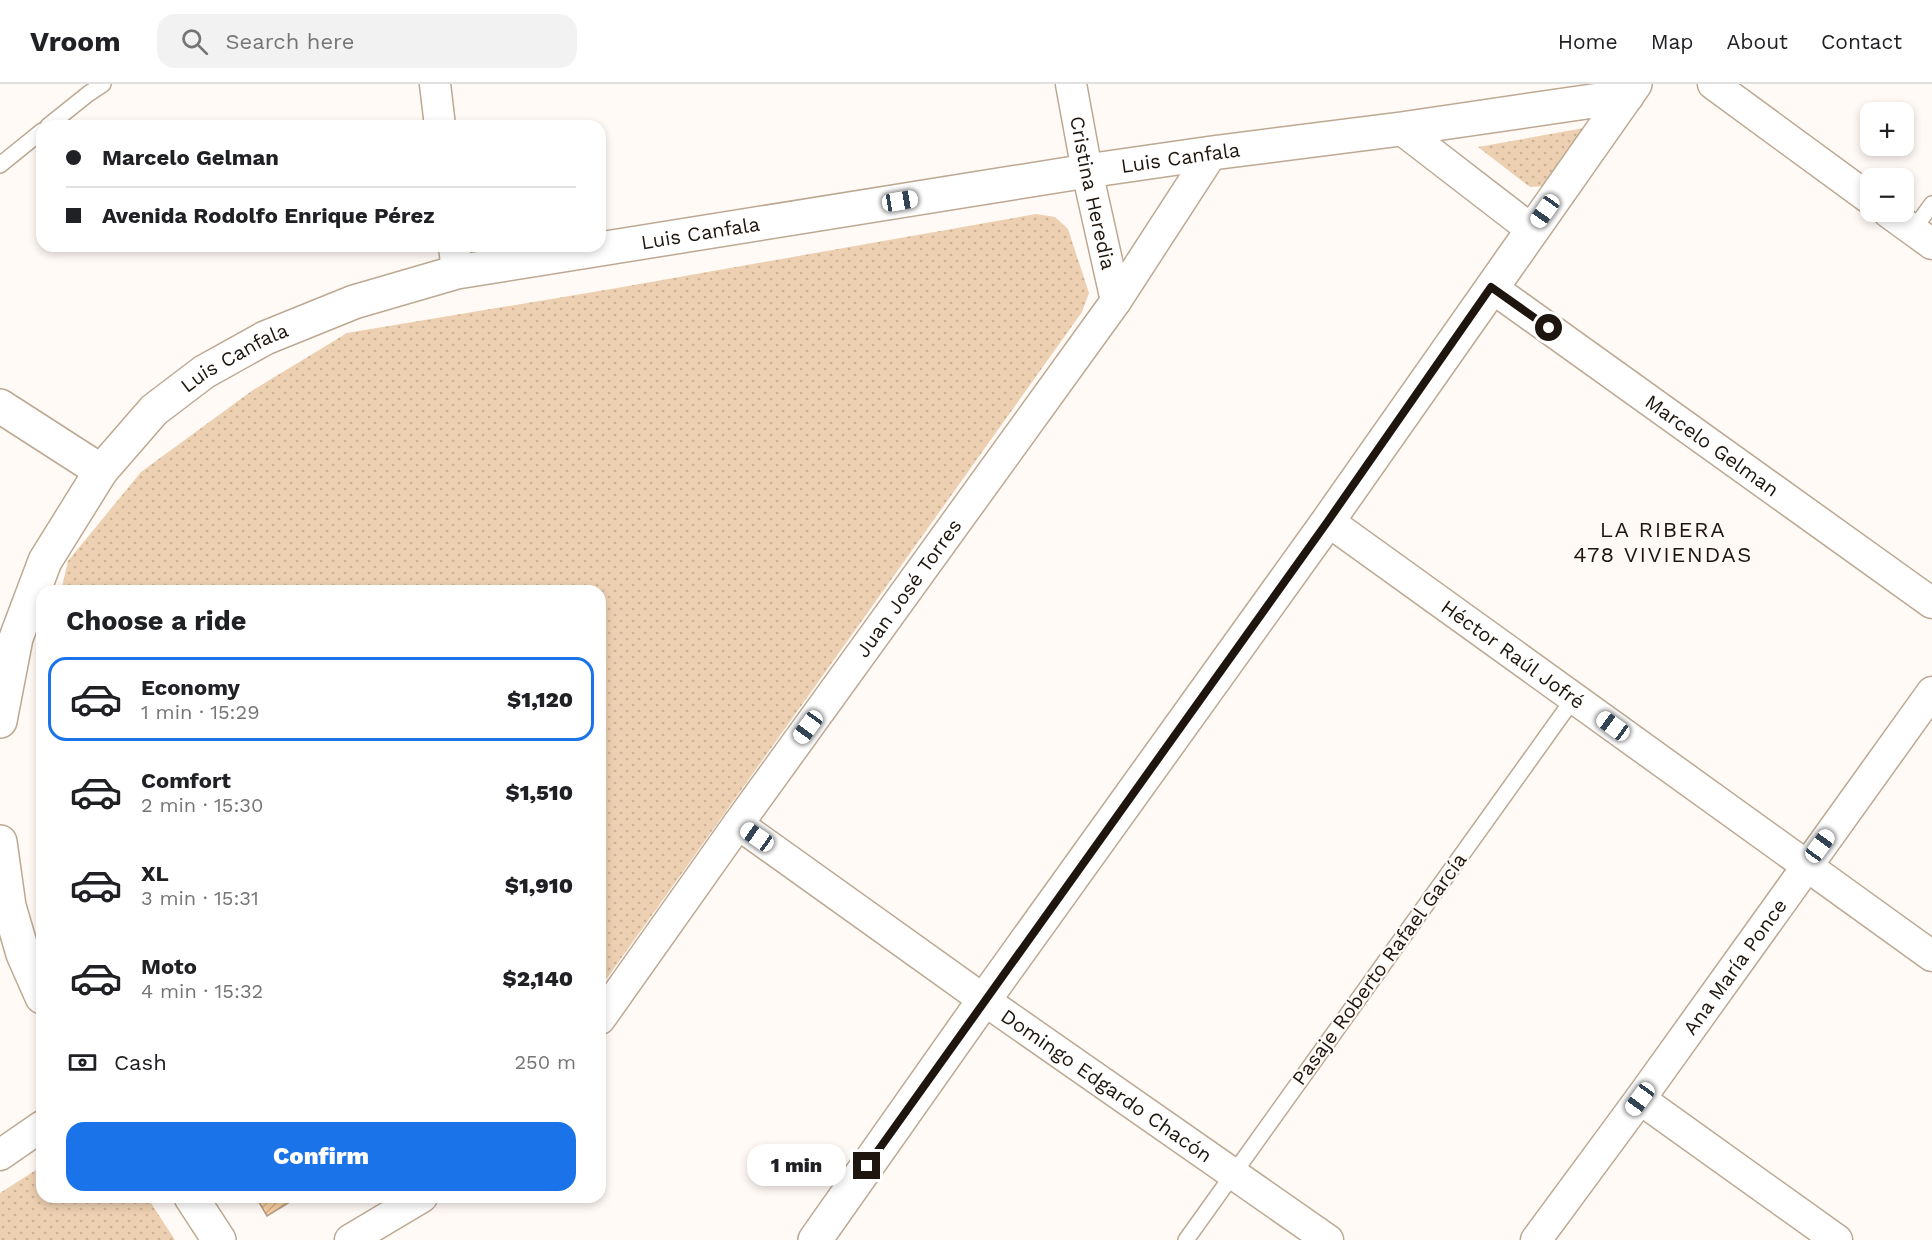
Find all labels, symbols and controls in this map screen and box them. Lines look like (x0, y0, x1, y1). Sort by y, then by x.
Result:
search box (157, 14, 577, 68)
text: Vroom (30, 25, 121, 58)
icon: search (178, 25, 211, 58)
text: Search here (226, 29, 354, 54)
text: Home (1558, 29, 1618, 54)
text: Map (1651, 29, 1694, 54)
text: About (1727, 29, 1788, 54)
text: Contact (1821, 29, 1902, 54)
map controls (1860, 102, 1914, 222)
button: + (1860, 102, 1914, 156)
street label: Cristina Heredia (1065, 114, 1121, 272)
street label: Luis Canfala (1119, 138, 1241, 178)
text: Marcelo Gelman (102, 145, 279, 170)
button: − (1860, 168, 1914, 222)
car (881, 189, 919, 213)
car (1527, 191, 1563, 231)
text: Avenida Rodolfo Enrique Pérez (102, 203, 435, 228)
street label: Luis Canfala (639, 212, 762, 254)
route start (1535, 314, 1562, 341)
street label: Luis Canfala (176, 318, 292, 398)
street label: Marcelo Gelman (1641, 389, 1784, 501)
street label: Juan José Torres (850, 514, 967, 662)
district label: LA RIBERA 478 VIVIENDAS (1573, 517, 1753, 567)
street label: Héctor Raúl Jofré (1437, 594, 1589, 714)
text: Choose a ride (66, 605, 246, 637)
icon: car (69, 672, 123, 726)
text: Economy (141, 675, 240, 700)
text: $1,120 (507, 687, 573, 712)
text: 1 min · 15:29 (141, 700, 260, 724)
car (790, 707, 826, 747)
car (1593, 708, 1633, 744)
icon: car (69, 765, 123, 819)
text: Comfort (141, 768, 231, 793)
text: $1,510 (505, 780, 573, 805)
text: 2 min · 15:30 (141, 793, 263, 817)
car (737, 819, 777, 855)
car (1802, 826, 1838, 866)
street label: Pasaje Roberto Rafael García (1287, 848, 1471, 1090)
icon: car (69, 858, 123, 912)
text: XL (141, 861, 169, 886)
text: $1,910 (505, 873, 573, 898)
text: 3 min · 15:31 (141, 886, 259, 910)
street label: Ana María Ponce (1678, 894, 1792, 1040)
icon: car (69, 951, 123, 1005)
text: Moto (141, 954, 197, 979)
text: $2,140 (502, 966, 573, 991)
text: 4 min · 15:32 (141, 979, 263, 1003)
street label: Domingo Edgardo Chacón (996, 1004, 1217, 1167)
icon: cash (66, 1046, 99, 1079)
text: Cash (114, 1050, 167, 1075)
text: 250 m (514, 1050, 576, 1074)
car (1622, 1079, 1658, 1119)
button: Confirm (66, 1122, 576, 1191)
callout: 1 min (747, 1145, 846, 1187)
route end (853, 1152, 880, 1179)
text: 1 min (771, 1153, 822, 1177)

